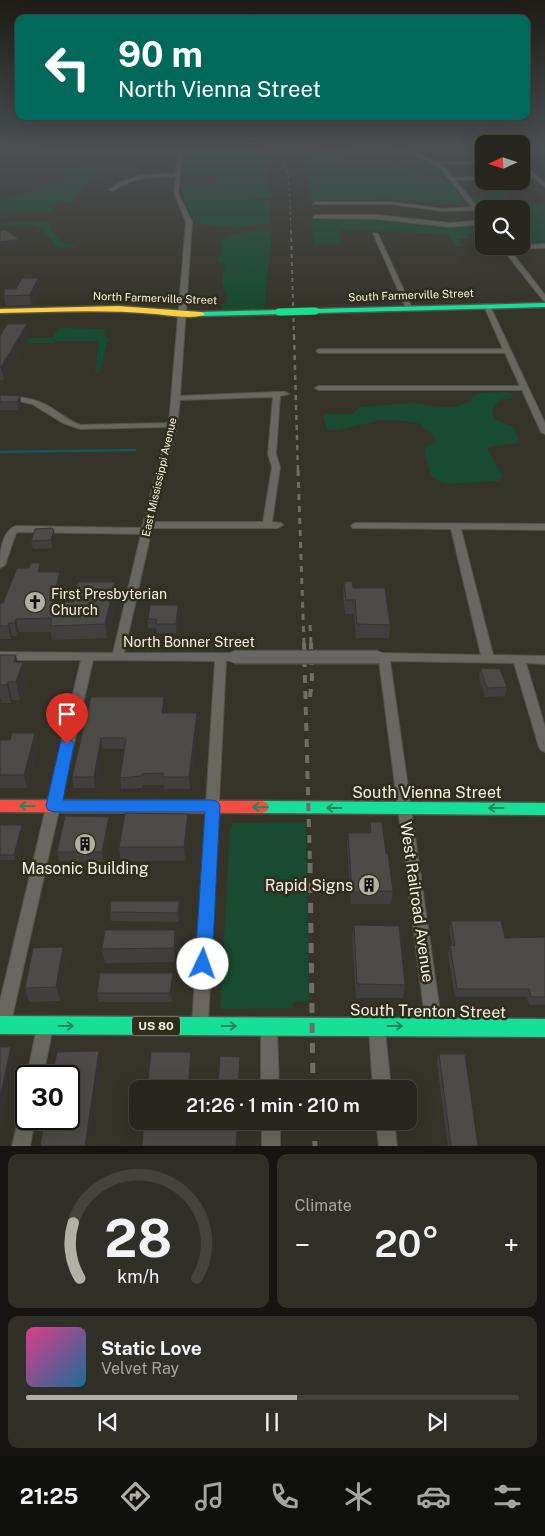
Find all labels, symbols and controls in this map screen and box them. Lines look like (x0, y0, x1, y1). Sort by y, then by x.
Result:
text: 90 m (118, 34, 203, 75)
icon: left (35, 35, 100, 100)
text: North Vienna Street (118, 76, 321, 102)
north arrow (475, 135, 530, 190)
map controls (475, 135, 530, 255)
button: search (475, 200, 530, 255)
street label: South Farmerville Street (348, 287, 474, 303)
street label: North Farmerville Street (93, 290, 217, 306)
street label: East Mississippi Avenue (139, 416, 179, 538)
place label: First Presbyterian Church (51, 586, 167, 618)
church icon: First Presbyterian Church (23, 590, 47, 614)
street label: North Bonner Street (123, 634, 255, 650)
pin (46, 693, 88, 744)
icon: arrive (53, 700, 81, 728)
street label: South Vienna Street (352, 783, 502, 802)
one-way arrow (20, 801, 36, 811)
one-way arrow (252, 802, 268, 812)
one-way arrow (326, 803, 342, 813)
one-way arrow (489, 803, 505, 813)
street label: West Railroad Avenue (396, 820, 438, 984)
building icon: Masonic Building (73, 832, 97, 856)
place label: Masonic Building (21, 859, 149, 878)
building icon: Rapid Signs (357, 873, 381, 897)
place label: Rapid Signs (265, 876, 353, 895)
position arrow (176, 937, 228, 989)
street label: South Trenton Street (350, 1000, 506, 1022)
road number: US 80 (132, 1016, 180, 1036)
one-way arrow (58, 1021, 74, 1031)
one-way arrow (220, 1021, 236, 1031)
one-way arrow (386, 1021, 403, 1031)
speed limit sign: 30 (15, 1065, 80, 1130)
text: 21:26 · 1 min · 210 m (186, 1094, 360, 1116)
text: Climate (295, 1196, 352, 1215)
text: 28 (104, 1208, 172, 1269)
text: 20° (374, 1221, 439, 1266)
text: − (295, 1228, 310, 1261)
text: + (503, 1228, 519, 1261)
text: km/h (117, 1266, 159, 1287)
text: Static Love (101, 1337, 202, 1359)
text: Velvet Ray (101, 1359, 179, 1378)
icon: previous (94, 1408, 122, 1436)
icon: pause (258, 1408, 286, 1436)
icon: next (423, 1408, 451, 1436)
icon: directions (118, 1479, 153, 1514)
icon: music (192, 1479, 227, 1514)
icon: phone (267, 1479, 302, 1514)
icon: climate (341, 1479, 376, 1514)
icon: car (416, 1479, 451, 1514)
icon: filters (490, 1479, 525, 1514)
text: 21:25 (20, 1483, 78, 1509)

